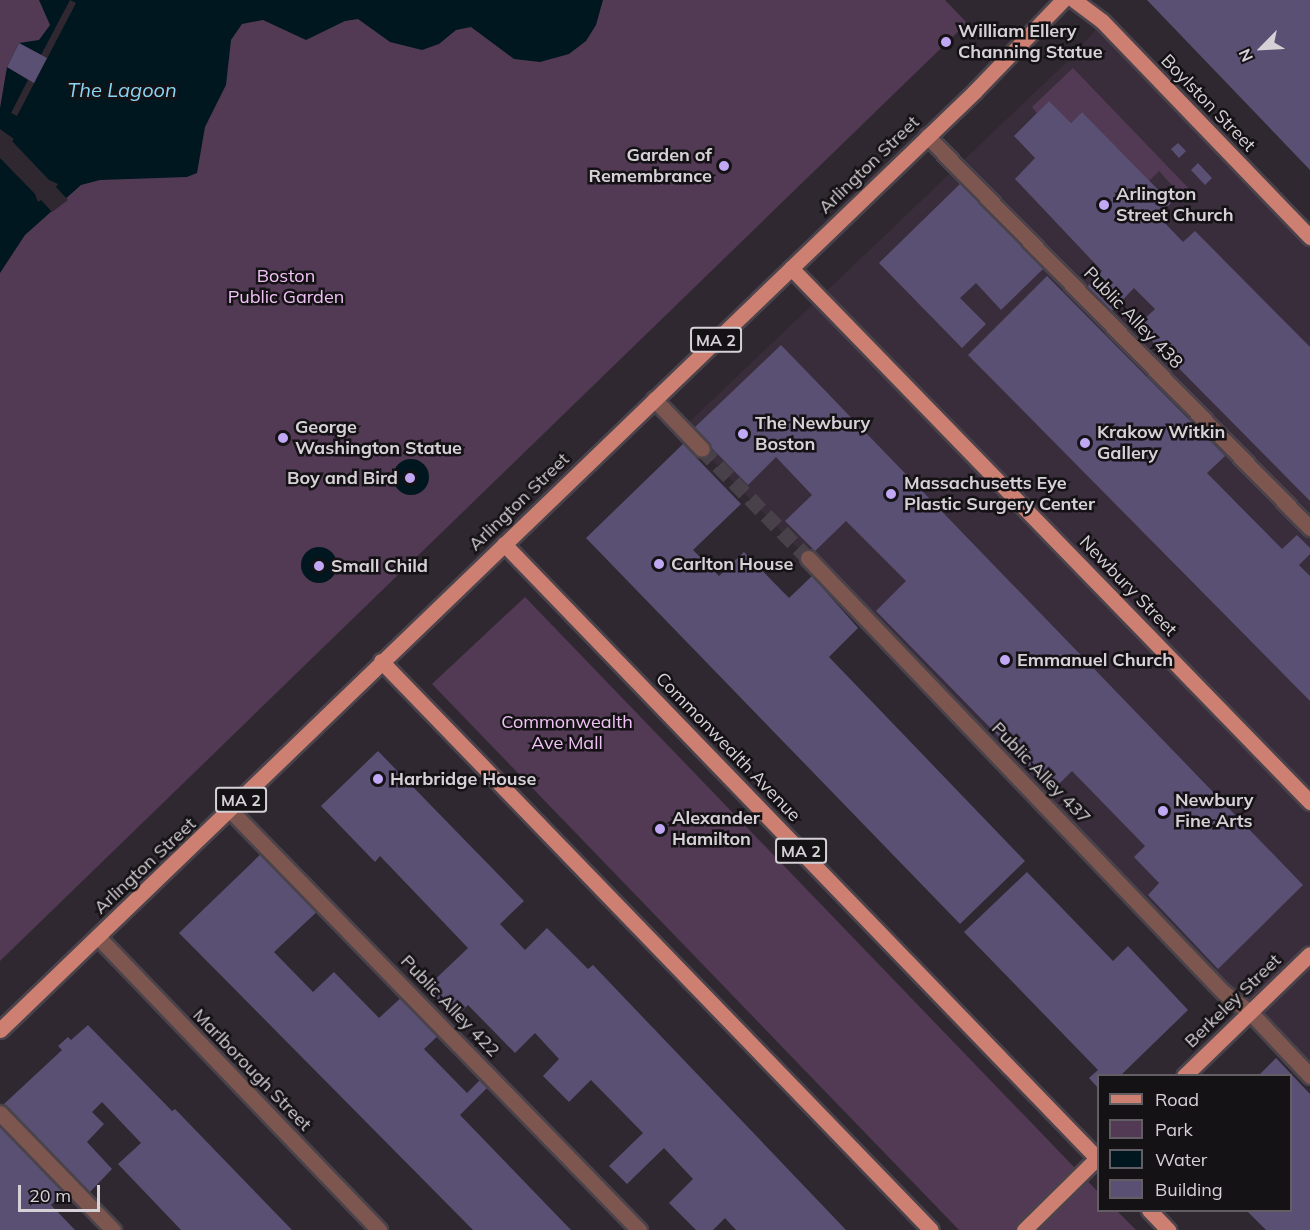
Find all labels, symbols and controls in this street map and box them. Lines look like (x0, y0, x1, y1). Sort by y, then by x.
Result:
north arrow (1232, 18, 1292, 78)
place label: William Ellery Channing Statue (958, 21, 1103, 63)
marker: William Ellery Channing Statue (939, 35, 953, 49)
text: N (1234, 46, 1257, 65)
street label: Boylston Street (1156, 50, 1260, 156)
water label: The Lagoon (67, 77, 177, 101)
street label: Arlington Street (814, 112, 924, 218)
place label: Garden of Remembrance (589, 145, 712, 188)
marker: Garden of Remembrance (717, 159, 731, 173)
place label: Arlington Street Church (1116, 184, 1233, 226)
marker: Arlington Street Church (1097, 198, 1111, 212)
street label: Public Alley 438 (1079, 263, 1187, 373)
park label: Boston Public Garden (228, 266, 344, 308)
road number: MA 2 (689, 327, 743, 353)
place label: The Newbury Boston (755, 413, 870, 456)
place label: George Washington Statue (295, 417, 462, 460)
place label: Krakow Witkin Gallery (1097, 422, 1225, 464)
marker: The Newbury Boston (736, 427, 750, 441)
marker: George Washington Statue (276, 431, 290, 445)
marker: Krakow Witkin Gallery (1078, 436, 1092, 450)
street label: Arlington Street (464, 449, 574, 555)
place label: Boy and Bird (287, 467, 398, 489)
marker: Boy and Bird (403, 471, 417, 485)
place label: Massachusetts Eye Plastic Surgery Center (904, 473, 1095, 516)
marker: Massachusetts Eye Plastic Surgery Center (882, 485, 900, 503)
street label: Newbury Street (1075, 531, 1181, 641)
place label: Carlton House (671, 553, 793, 575)
place label: Small Child (331, 555, 428, 577)
marker: Carlton House (652, 557, 666, 571)
marker: Small Child (312, 559, 326, 573)
place label: Emmanuel Church (1017, 649, 1173, 671)
marker: Emmanuel Church (998, 653, 1012, 667)
street label: Commonwealth Avenue (651, 668, 805, 826)
park label: Commonwealth Ave Mall (501, 712, 633, 754)
street label: Public Alley 437 (987, 718, 1095, 828)
place label: Harbridge House (390, 768, 536, 790)
marker: Harbridge House (371, 772, 385, 786)
road number: MA 2 (214, 787, 268, 813)
place label: Newbury Fine Arts (1175, 790, 1253, 832)
marker: Newbury Fine Arts (1156, 804, 1170, 818)
place label: Alexander Hamilton (672, 808, 760, 850)
street label: Arlington Street (90, 813, 200, 919)
marker: Alexander Hamilton (653, 822, 667, 836)
road number: MA 2 (774, 838, 828, 864)
street label: Berkeley Street (1180, 950, 1286, 1052)
street label: Public Alley 422 (396, 951, 504, 1061)
street label: Marlborough Street (188, 1005, 316, 1135)
legend (1097, 1074, 1292, 1212)
text: Road (1155, 1088, 1199, 1111)
text: Park (1155, 1118, 1193, 1141)
text: Water (1155, 1148, 1207, 1171)
scale bar (21, 1173, 104, 1211)
text: Building (1155, 1178, 1223, 1201)
text: 20 m (29, 1184, 71, 1207)

